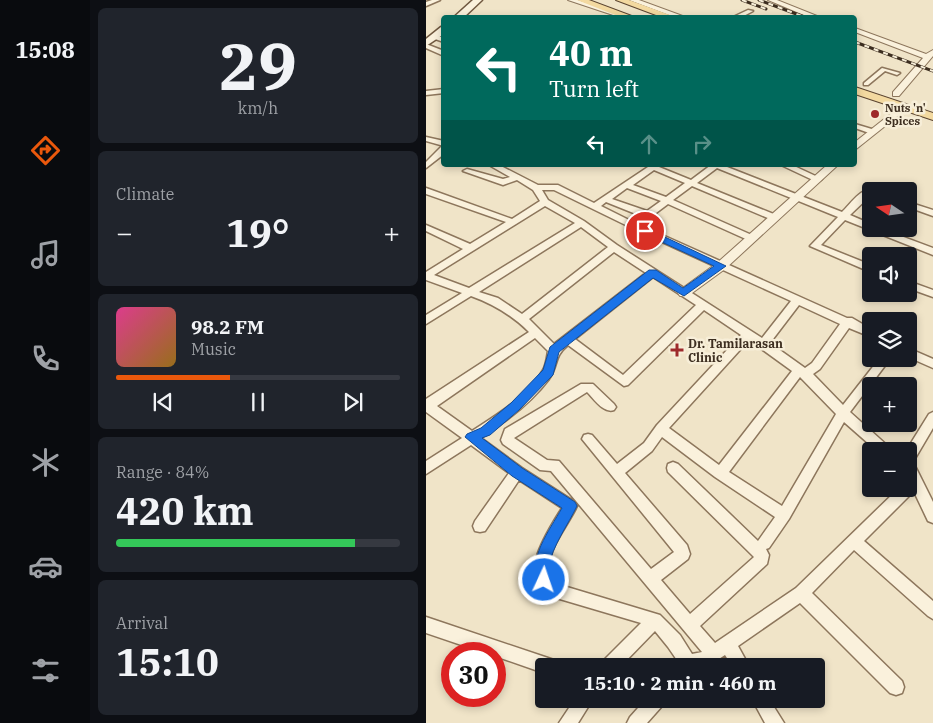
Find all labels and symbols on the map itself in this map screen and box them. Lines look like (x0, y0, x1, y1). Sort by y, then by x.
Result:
place label: Nuts 'n' Spices (885, 101, 926, 128)
marker: Nuts 'n' Spices (869, 108, 881, 120)
north arrow (862, 182, 917, 238)
pin (624, 210, 666, 252)
place label: Dr. Tamilarasan Clinic (688, 336, 783, 365)
marker: Dr. Tamilarasan Clinic (670, 343, 684, 357)
position arrow (517, 553, 569, 605)
speed limit sign: 30 (441, 642, 506, 707)

